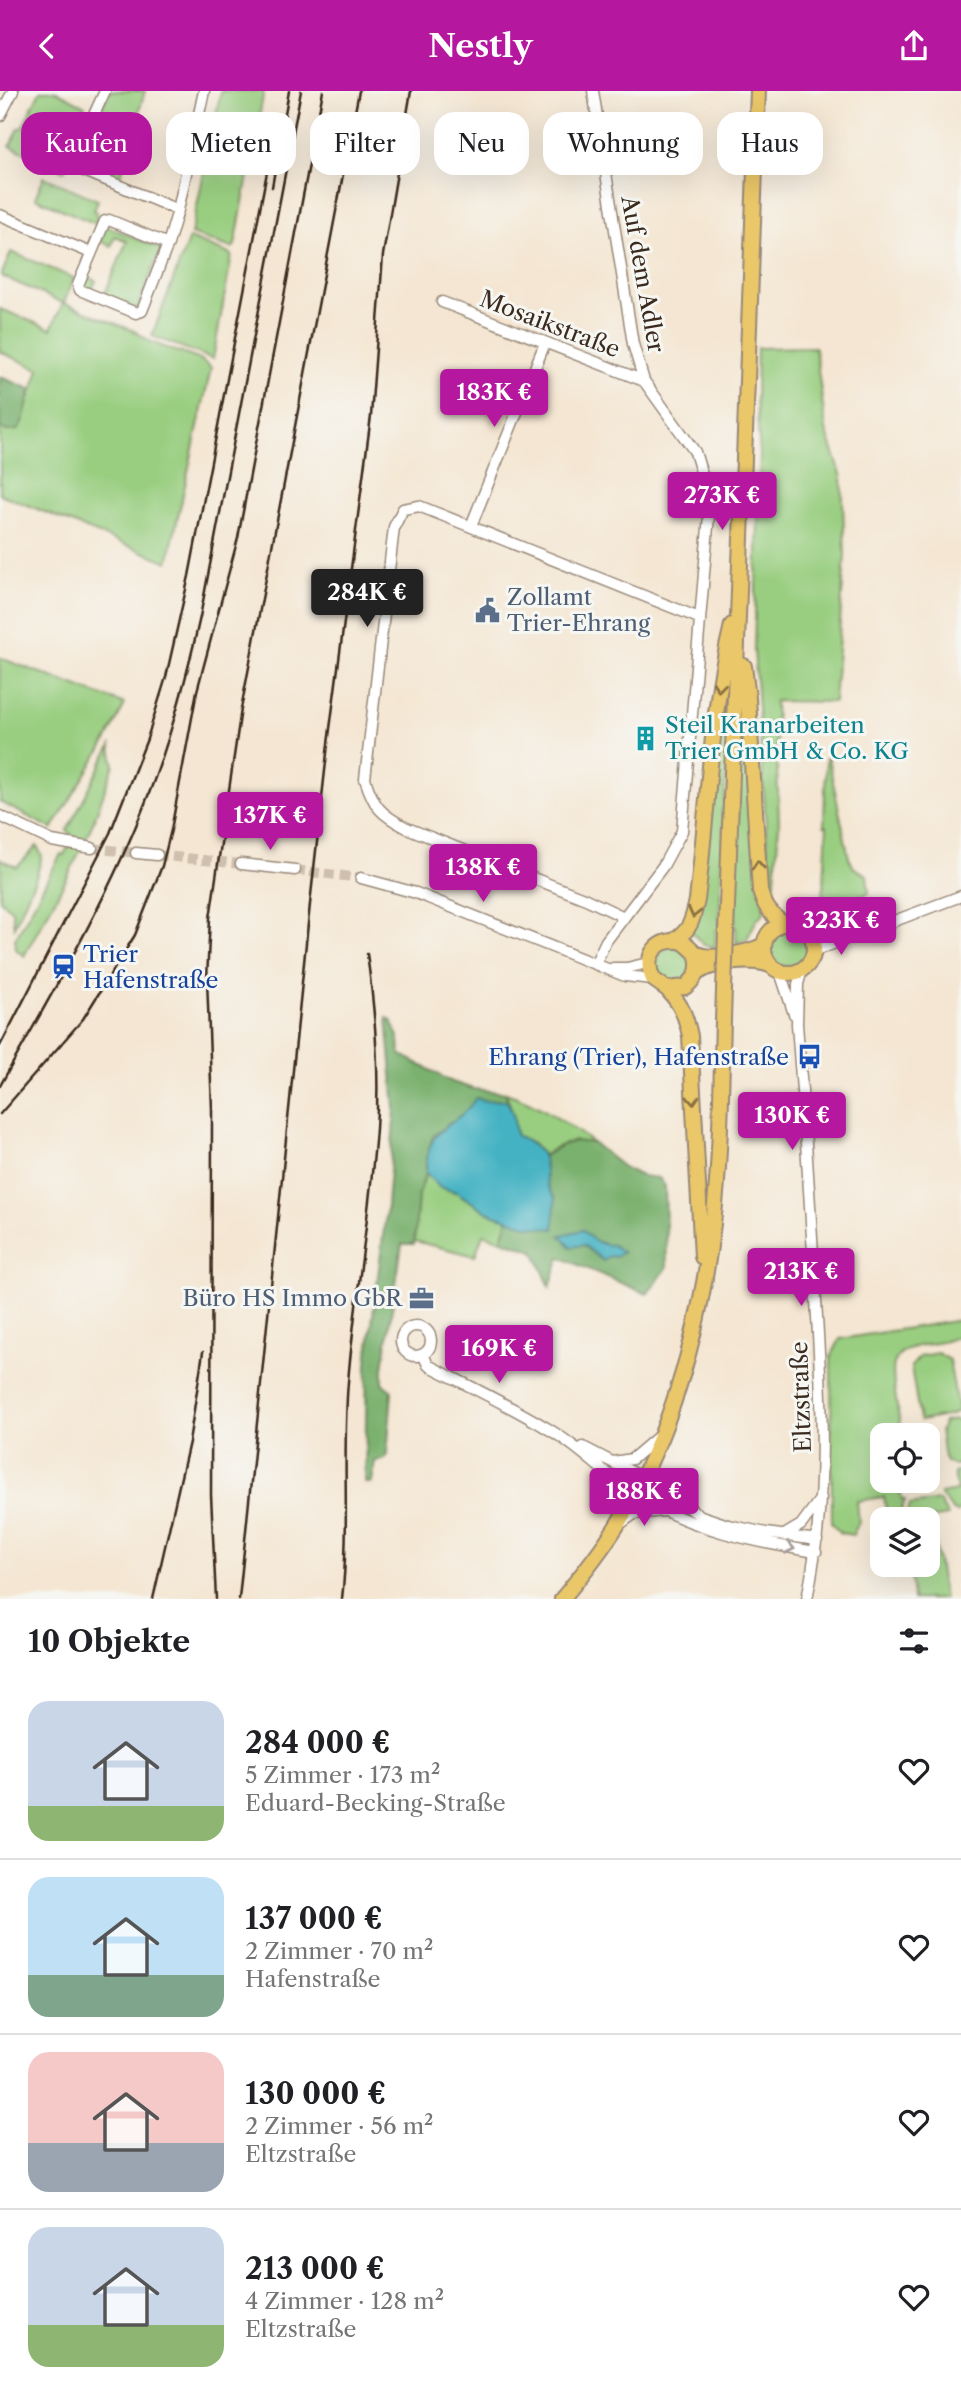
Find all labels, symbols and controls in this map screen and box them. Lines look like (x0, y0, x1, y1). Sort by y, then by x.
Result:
text: Nestly (428, 26, 533, 65)
icon: back (28, 27, 66, 65)
icon: share (895, 27, 933, 65)
chip: Kaufen (21, 112, 152, 175)
chip: Mieten (166, 112, 296, 175)
chip: Filter (310, 112, 420, 175)
chip: Neu (434, 112, 529, 175)
chip: Wohnung (543, 112, 703, 175)
chip: Haus (717, 112, 823, 175)
street label: Auf dem Adler (615, 192, 671, 355)
street label: Mosaikstraße (476, 284, 624, 364)
pin: 183K € (437, 369, 551, 429)
text: 183K € (456, 378, 532, 406)
pin: 273K € (665, 473, 779, 532)
text: 273K € (684, 481, 760, 509)
pin: 284K € (310, 569, 424, 629)
text: 284K € (327, 578, 407, 606)
place label: Zollamt Trier-Ehrang (507, 583, 651, 637)
public building icon: Zollamt Trier-Ehrang (473, 596, 501, 624)
one-way arrow (712, 681, 727, 693)
place label: Steil Kranarbeiten Trier GmbH & Co. KG (665, 711, 909, 765)
building icon: Steil Kranarbeiten Trier GmbH & Co. KG (631, 724, 659, 752)
pin: 137K € (213, 793, 327, 852)
text: 137K € (233, 801, 307, 829)
pin: 138K € (426, 845, 540, 904)
text: 138K € (445, 853, 521, 881)
one-way arrow (751, 859, 766, 870)
pin: 323K € (784, 897, 898, 957)
text: 323K € (802, 906, 880, 934)
one-way arrow (688, 907, 702, 919)
place label: Trier Hafenstraße (83, 940, 218, 994)
station icon: Trier Hafenstraße (49, 953, 77, 981)
place label: Ehrang (Trier), Hafenstraße (488, 1043, 789, 1071)
bus stop icon: Ehrang (Trier), Hafenstraße (795, 1043, 823, 1071)
pin: 130K € (735, 1093, 849, 1152)
one-way arrow (685, 1094, 700, 1105)
text: 130K € (754, 1101, 830, 1129)
pin: 213K € (744, 1249, 858, 1308)
text: 213K € (763, 1257, 839, 1285)
place label: Büro HS Immo GbR (182, 1284, 403, 1312)
office icon: Büro HS Immo GbR (408, 1284, 436, 1312)
pin: 169K € (442, 1325, 556, 1385)
text: 169K € (461, 1334, 537, 1362)
street label: Eltzstraße (785, 1341, 817, 1453)
map controls (870, 1423, 940, 1577)
button: locate (870, 1423, 940, 1493)
pin: 188K € (587, 1469, 701, 1528)
text: 188K € (606, 1477, 682, 1505)
button: layers (870, 1507, 940, 1577)
one-way arrow (784, 1540, 796, 1555)
icon: filters (895, 1622, 933, 1660)
text: 10 Objekte (28, 1623, 190, 1660)
text: 284 000 € (245, 1724, 390, 1761)
icon: home (84, 1729, 168, 1813)
icon: heart (895, 1752, 933, 1790)
text: 5 Zimmer · 173 m² (245, 1761, 440, 1789)
text: Eduard-Becking-Straße (245, 1789, 506, 1817)
text: 137 000 € (245, 1900, 383, 1937)
icon: home (84, 1905, 168, 1989)
icon: heart (895, 1928, 933, 1966)
text: 2 Zimmer · 70 m² (245, 1937, 433, 1965)
text: Hafenstraße (245, 1965, 380, 1993)
text: 130 000 € (245, 2075, 386, 2112)
icon: home (84, 2080, 168, 2164)
icon: heart (895, 2103, 933, 2141)
text: 2 Zimmer · 56 m² (245, 2112, 433, 2140)
text: Eltzstraße (245, 2140, 356, 2168)
text: 213 000 € (245, 2250, 385, 2287)
icon: home (84, 2255, 168, 2339)
icon: heart (895, 2278, 933, 2316)
text: 4 Zimmer · 128 m² (245, 2287, 444, 2315)
text: Eltzstraße (245, 2315, 356, 2343)

